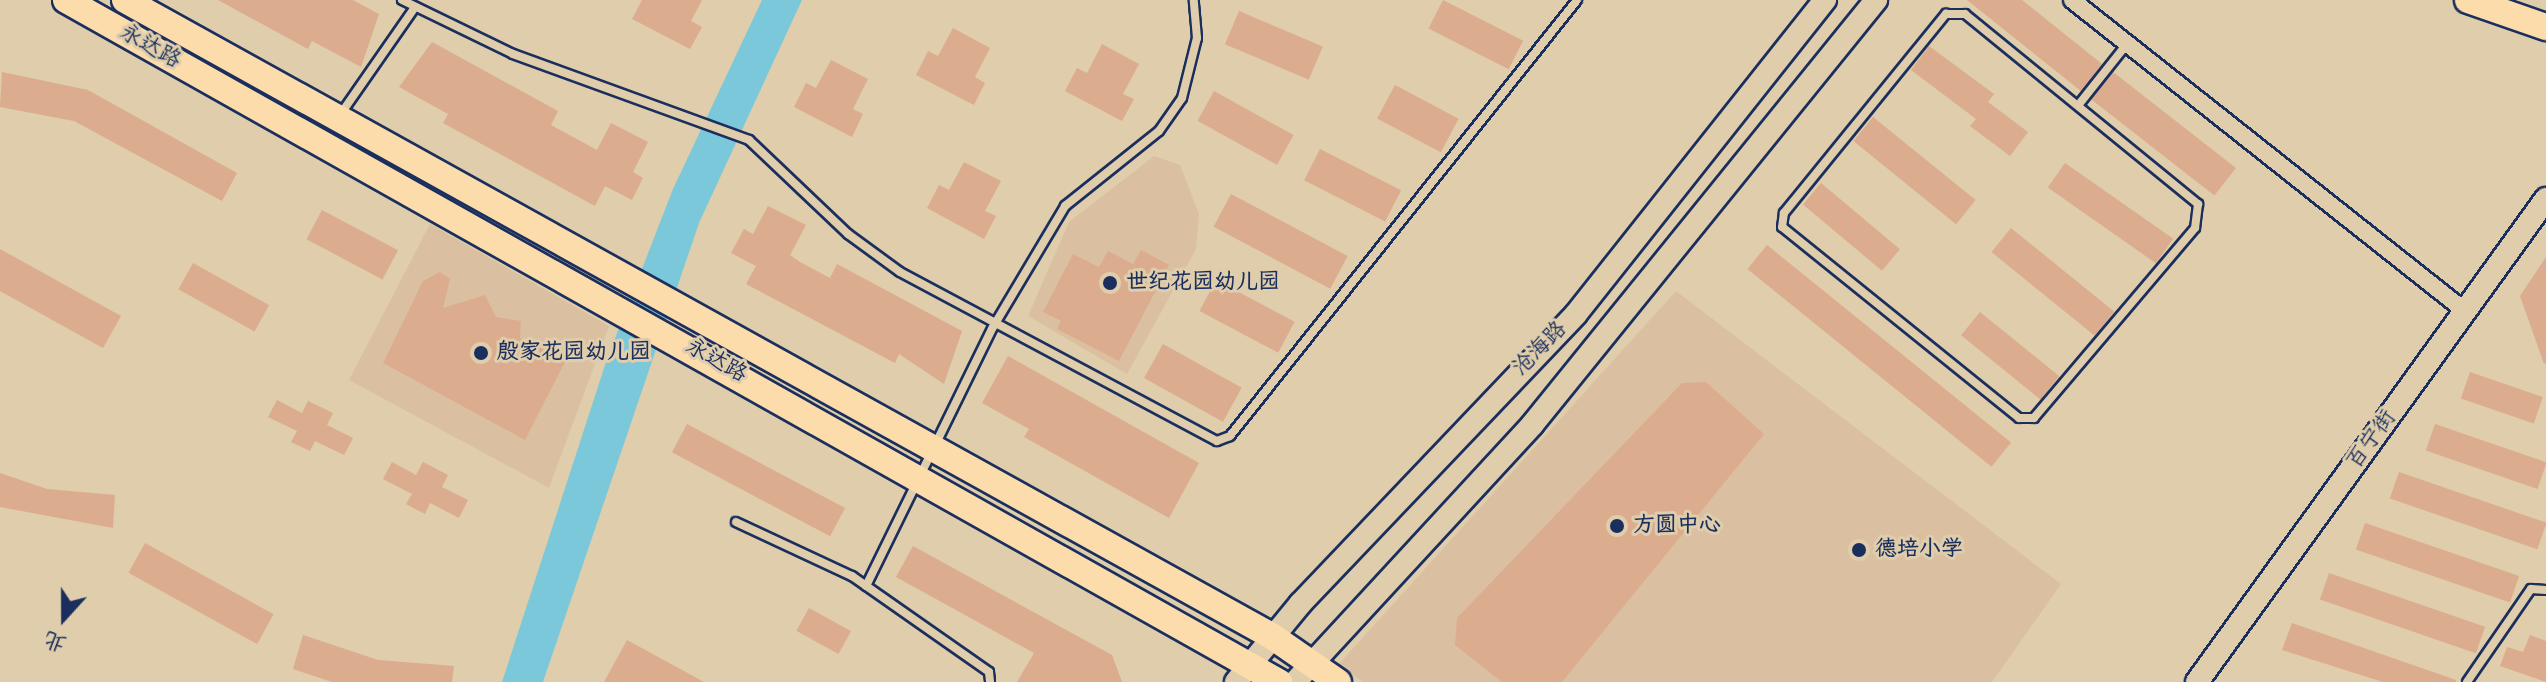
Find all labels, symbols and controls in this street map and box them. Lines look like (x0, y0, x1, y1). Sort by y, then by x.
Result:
street label: 永达路 (115, 19, 185, 75)
place label: 世纪花园幼儿园 (1126, 270, 1280, 296)
marker: 世纪花园幼儿园 (1101, 274, 1119, 292)
street label: 沧海路 (1507, 316, 1573, 382)
street label: 永达路 (681, 333, 751, 389)
place label: 殷家花园幼儿园 (497, 340, 651, 366)
marker: 殷家花园幼儿园 (472, 344, 490, 362)
street label: 百宁街 (2342, 406, 2402, 474)
place label: 方圆中心 (1633, 513, 1721, 539)
marker: 方圆中心 (1608, 517, 1626, 535)
place label: 德培小学 (1875, 537, 1963, 563)
marker: 德培小学 (1850, 541, 1868, 559)
north arrow (24, 578, 104, 658)
text: 北 (39, 621, 72, 661)

